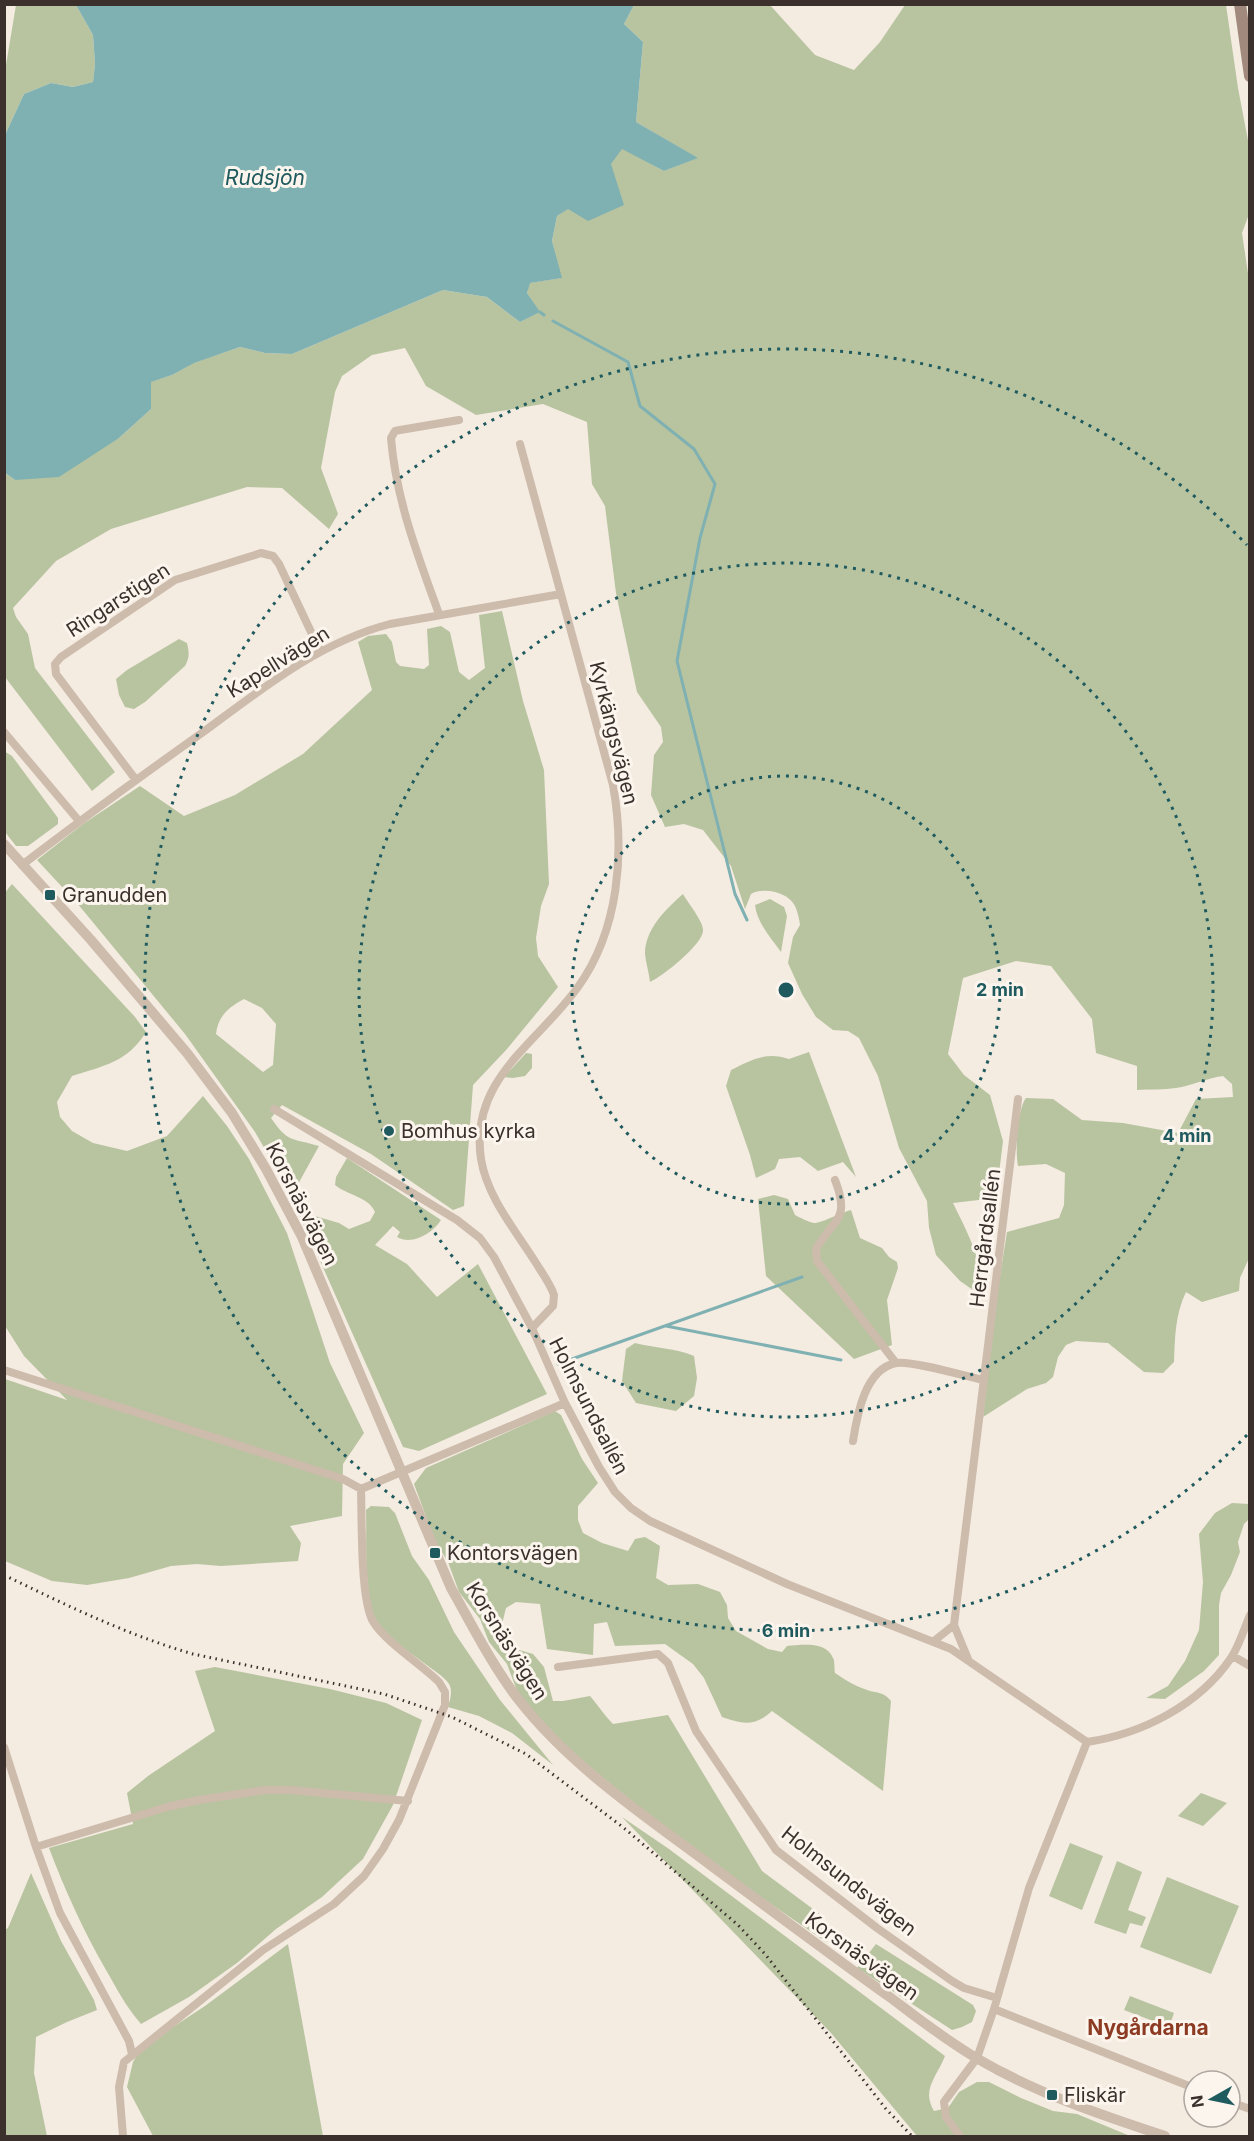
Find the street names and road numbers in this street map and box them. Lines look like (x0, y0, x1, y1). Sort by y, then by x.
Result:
street label: Ringarstigen (62, 558, 174, 642)
street label: Kapellvägen (222, 621, 334, 703)
street label: Kyrkängsvägen (585, 659, 643, 807)
street label: Korsnäsvägen (261, 1139, 343, 1269)
street label: Herrgårdsallén (965, 1167, 1005, 1309)
street label: Holmsundsallén (544, 1333, 634, 1479)
street label: Korsnäsvägen (461, 1578, 553, 1704)
street label: Holmsundsvägen (777, 1821, 921, 1941)
street label: Korsnäsvägen (801, 1907, 923, 2005)

